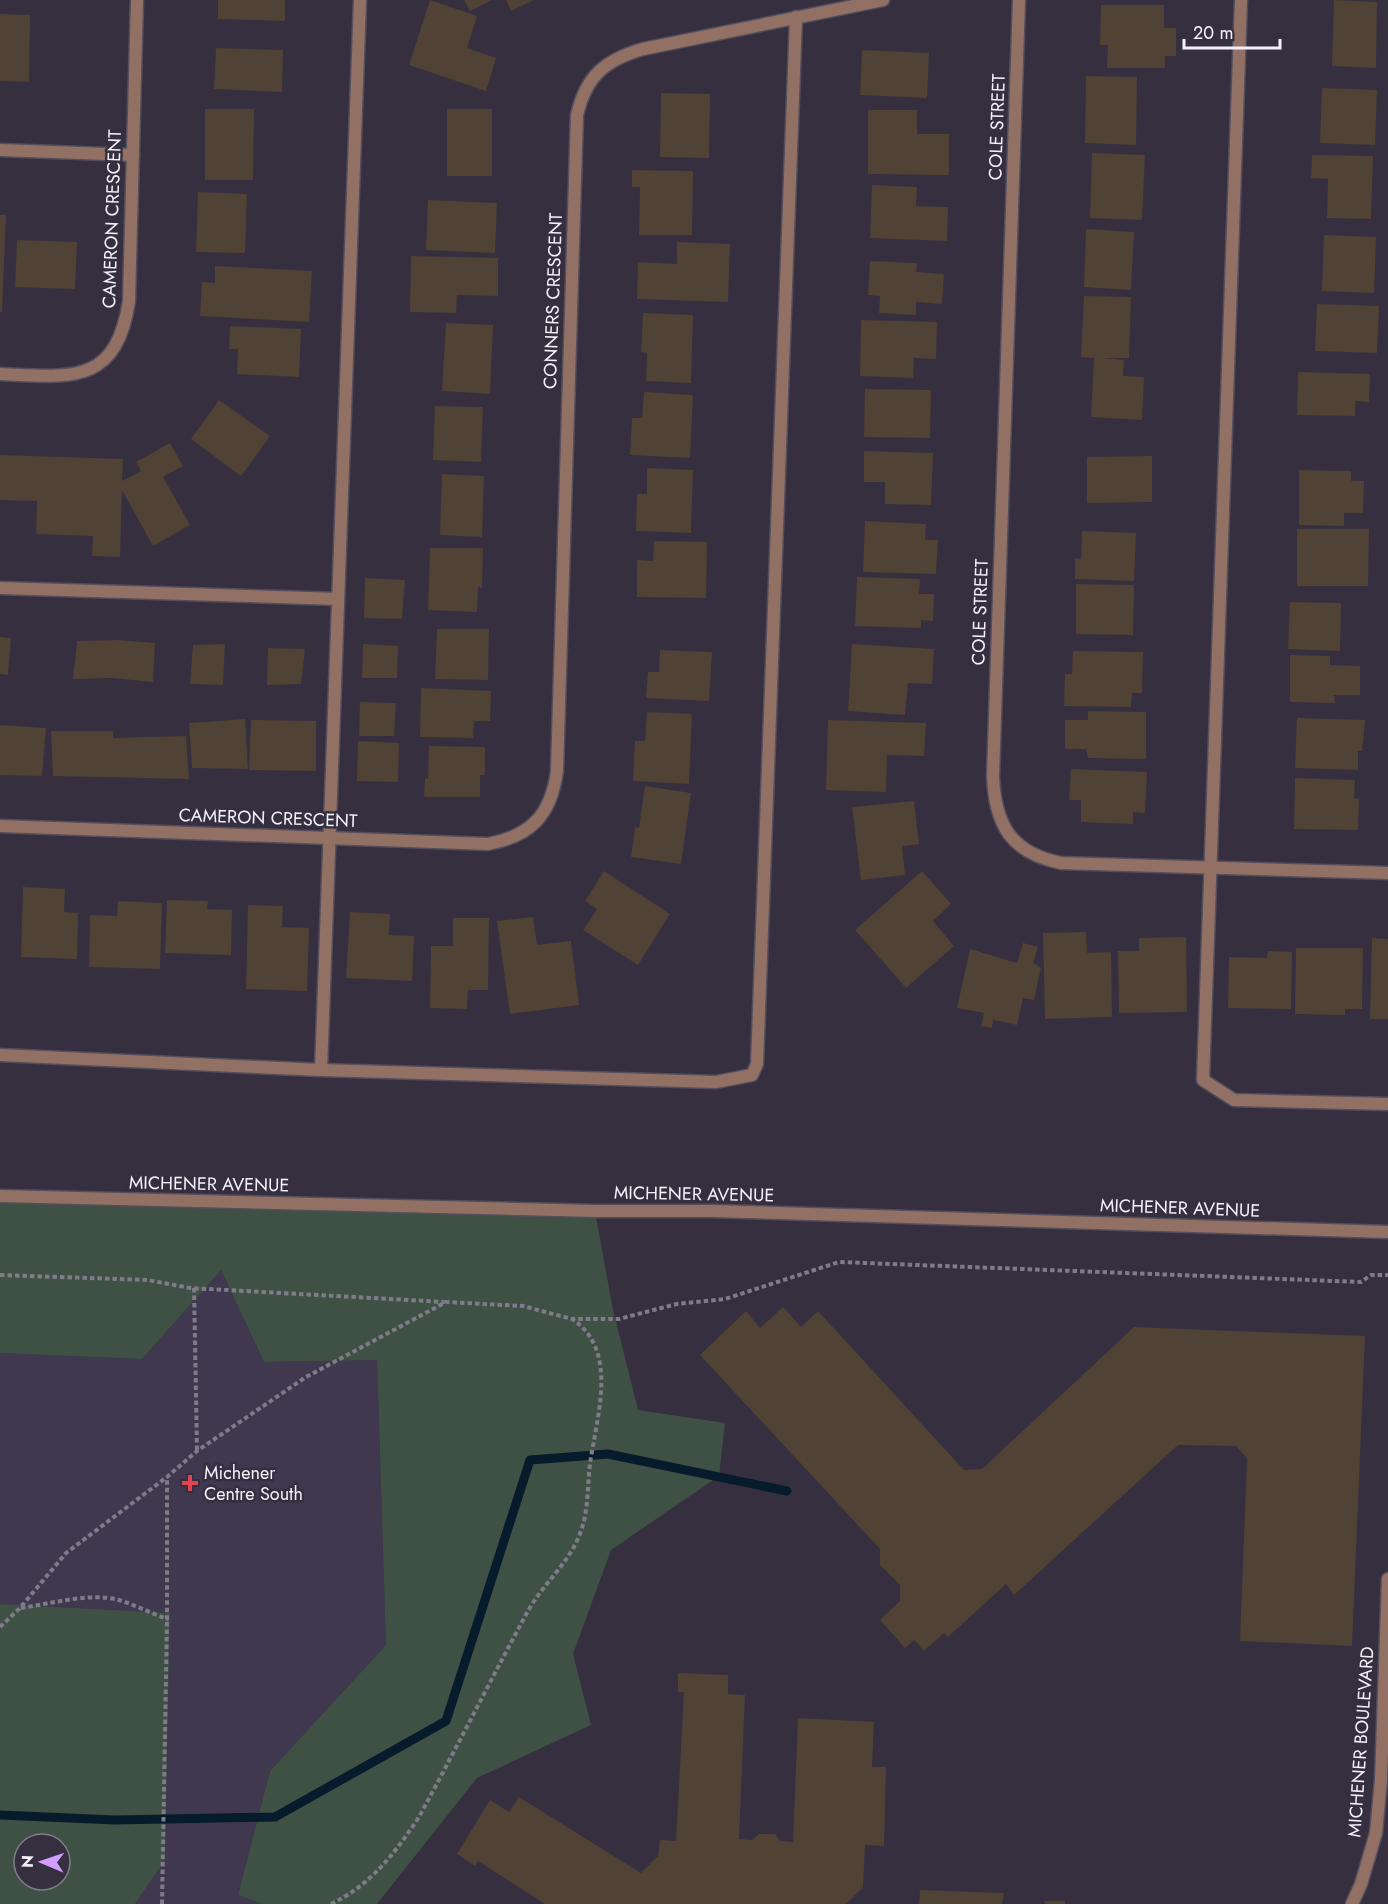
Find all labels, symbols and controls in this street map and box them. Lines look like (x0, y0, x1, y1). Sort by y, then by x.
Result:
scale bar (1184, 12, 1280, 50)
text: 20 m (1193, 20, 1233, 46)
street label: COLE STREET (982, 73, 1012, 181)
street label: CAMERON CRESCENT (96, 129, 128, 309)
street label: CONNERS CRESCENT (537, 212, 569, 390)
street label: COLE STREET (965, 558, 995, 666)
street label: CAMERON CRESCENT (178, 802, 358, 834)
street label: MICHENER AVENUE (129, 1170, 289, 1198)
street label: MICHENER AVENUE (614, 1180, 774, 1208)
street label: MICHENER AVENUE (1099, 1192, 1261, 1224)
place label: Michener Centre South (204, 1460, 303, 1507)
marker: Michener Centre South (181, 1474, 199, 1492)
street label: MICHENER BOULEVARD (1341, 1646, 1381, 1838)
north arrow (12, 1832, 72, 1892)
text: N (16, 1855, 39, 1868)

